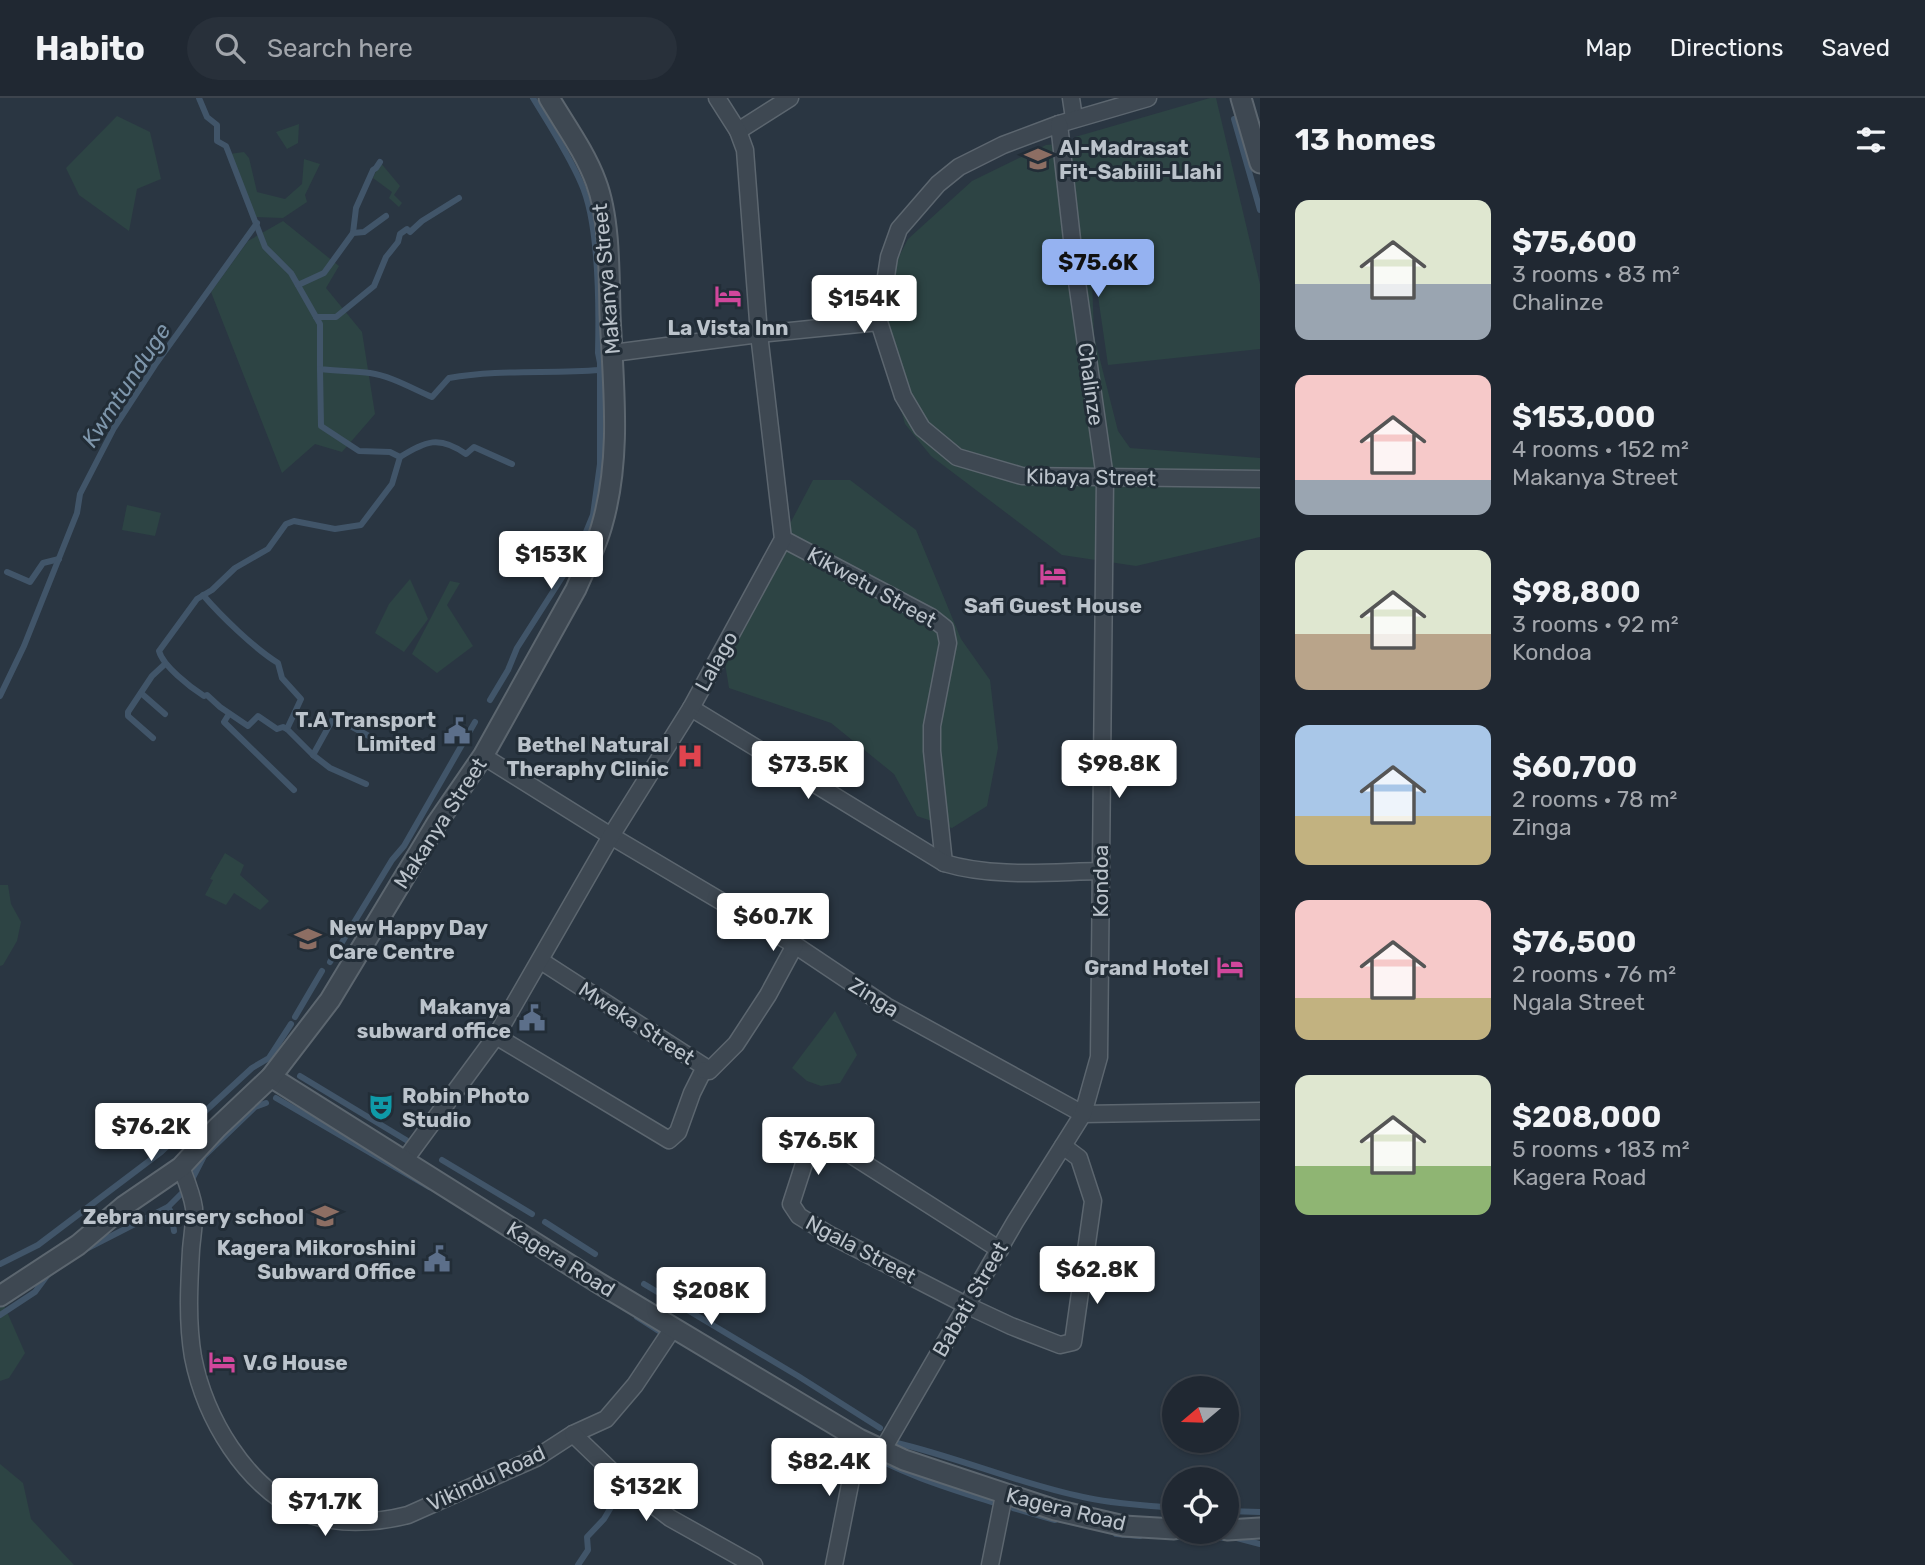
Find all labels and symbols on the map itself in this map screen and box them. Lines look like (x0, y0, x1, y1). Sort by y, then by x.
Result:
place label: Al-Madrasat Fit-Sabiili-Llahi (1059, 135, 1222, 184)
school or university icon: Al-Madrasat Fit-Sabiili-Llahi (1023, 144, 1053, 174)
street label: Makanya Street (587, 202, 625, 356)
pin: $75.6K (1041, 240, 1155, 299)
pin: $154K (815, 275, 913, 335)
hotel icon: La Vista Inn (713, 281, 743, 311)
place label: La Vista Inn (667, 315, 789, 340)
water label: Kwmtunduge (76, 318, 177, 452)
street label: Chalinze (1073, 341, 1109, 427)
street label: Kibaya Street (1026, 463, 1156, 491)
pin: $153K (502, 532, 600, 591)
street label: Kikwetu Street (803, 541, 941, 633)
hotel icon: Safi Guest House (1038, 559, 1068, 589)
place label: Safi Guest House (964, 593, 1142, 618)
street label: Lalago (689, 627, 743, 695)
place label: T.A Transport Limited (295, 707, 436, 756)
public building icon: T.A Transport Limited (442, 716, 472, 746)
place label: Bethel Natural Theraphy Clinic (507, 732, 669, 781)
pin: $98.8K (1062, 740, 1176, 800)
hospital icon: Bethel Natural Theraphy Clinic (675, 741, 705, 771)
pin: $73.5K (751, 742, 865, 801)
street label: Makanya Street (388, 753, 492, 893)
street label: Kondoa (1088, 845, 1113, 917)
pin: $60.7K (716, 894, 830, 953)
place label: New Happy Day Care Centre (329, 915, 488, 964)
school or university icon: New Happy Day Care Centre (293, 924, 323, 954)
hotel icon: Grand Hotel (1215, 952, 1245, 982)
place label: Grand Hotel (1084, 955, 1209, 980)
street label: Zinga (844, 972, 904, 1022)
street label: Mweka Street (574, 976, 700, 1070)
place label: Makanya subward office (357, 994, 511, 1043)
public building icon: Makanya subward office (517, 1003, 547, 1033)
place label: Robin Photo Studio (402, 1083, 530, 1132)
theatre icon: Robin Photo Studio (366, 1092, 396, 1122)
pin: $76.2K (94, 1104, 208, 1163)
pin: $76.5K (761, 1118, 875, 1177)
school or university icon: Zebra nursery school (310, 1201, 340, 1231)
place label: Zebra nursery school (83, 1204, 304, 1229)
street label: Ngala Street (802, 1209, 920, 1289)
street label: Kagera Road (502, 1216, 620, 1302)
place label: Kagera Mikoroshini Subward Office (217, 1235, 416, 1284)
street label: Babati Street (927, 1237, 1013, 1361)
public building icon: Kagera Mikoroshini Subward Office (422, 1244, 452, 1274)
pin: $62.8K (1040, 1246, 1154, 1306)
pin: $208K (662, 1268, 760, 1327)
hotel icon: V.G House (207, 1347, 237, 1377)
place label: V.G House (243, 1350, 348, 1375)
north arrow (1162, 1376, 1239, 1452)
pin: $82.4K (772, 1438, 886, 1498)
street label: Vikindu Road (423, 1440, 549, 1516)
pin: $132K (597, 1464, 695, 1523)
pin: $71.7K (268, 1478, 382, 1538)
street label: Kagera Road (1003, 1482, 1129, 1536)

